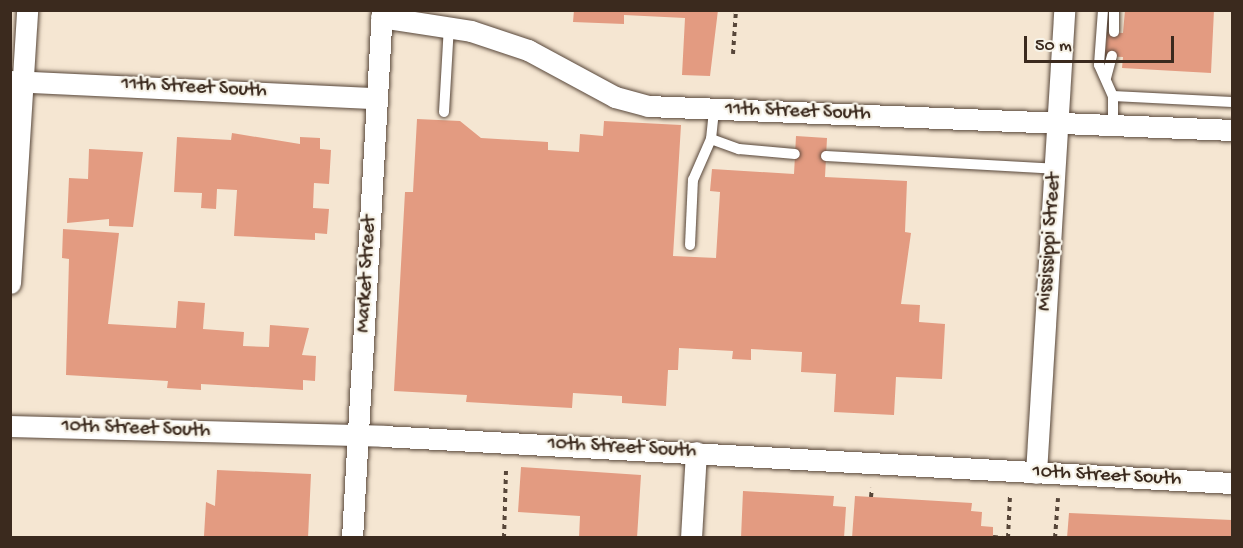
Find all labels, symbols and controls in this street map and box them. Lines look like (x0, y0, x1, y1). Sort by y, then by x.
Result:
scale bar (1027, 24, 1177, 62)
text: 50 m (1035, 36, 1072, 57)
street label: 11th Street South (121, 72, 267, 104)
street label: 11th Street South (725, 97, 871, 127)
street label: Mississippi Street (1033, 172, 1067, 312)
street label: Market Street (352, 215, 382, 333)
street label: 10th Street South (61, 414, 211, 444)
street label: 10th Street South (547, 432, 697, 464)
street label: 10th Street South (1032, 460, 1182, 492)

